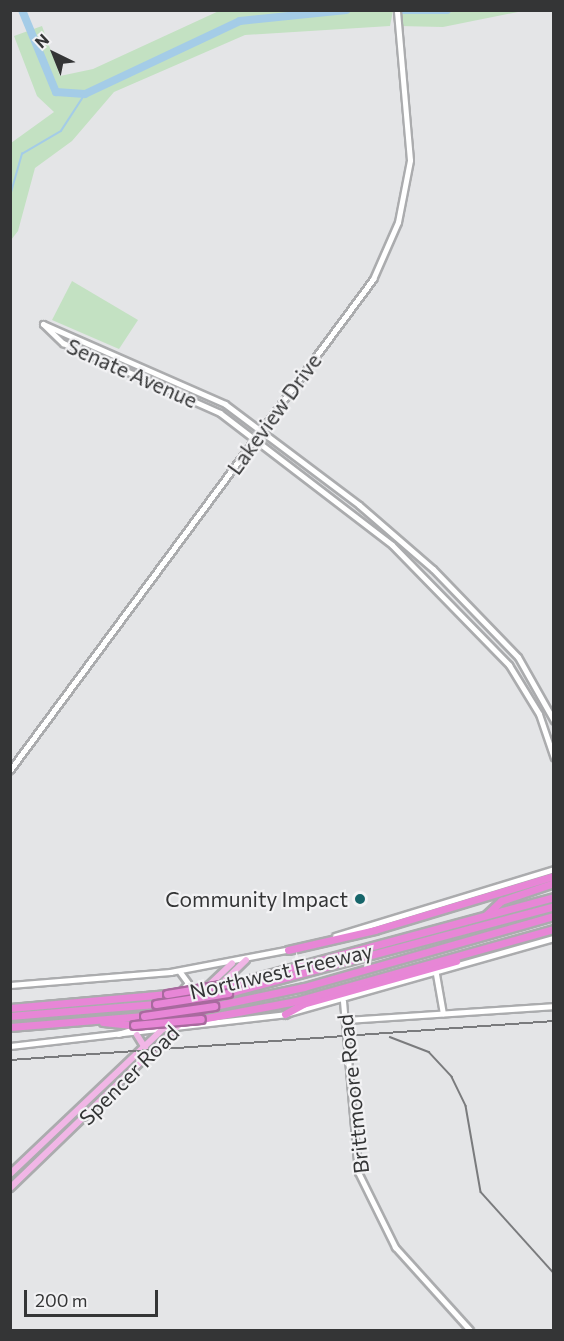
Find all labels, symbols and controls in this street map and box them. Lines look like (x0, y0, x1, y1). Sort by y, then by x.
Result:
north arrow (24, 24, 84, 84)
text: N (31, 29, 52, 52)
street label: Senate Avenue (63, 333, 201, 413)
street label: Lakeview Drive (222, 349, 326, 479)
place label: Community Impact (165, 886, 348, 912)
marker: Community Impact (353, 892, 367, 906)
street label: Northwest Freeway (187, 938, 375, 1004)
street label: Brittmoore Road (332, 1013, 374, 1175)
street label: Spencer Road (74, 1020, 184, 1130)
scale bar (27, 1278, 160, 1316)
text: 200 m (35, 1289, 88, 1311)

